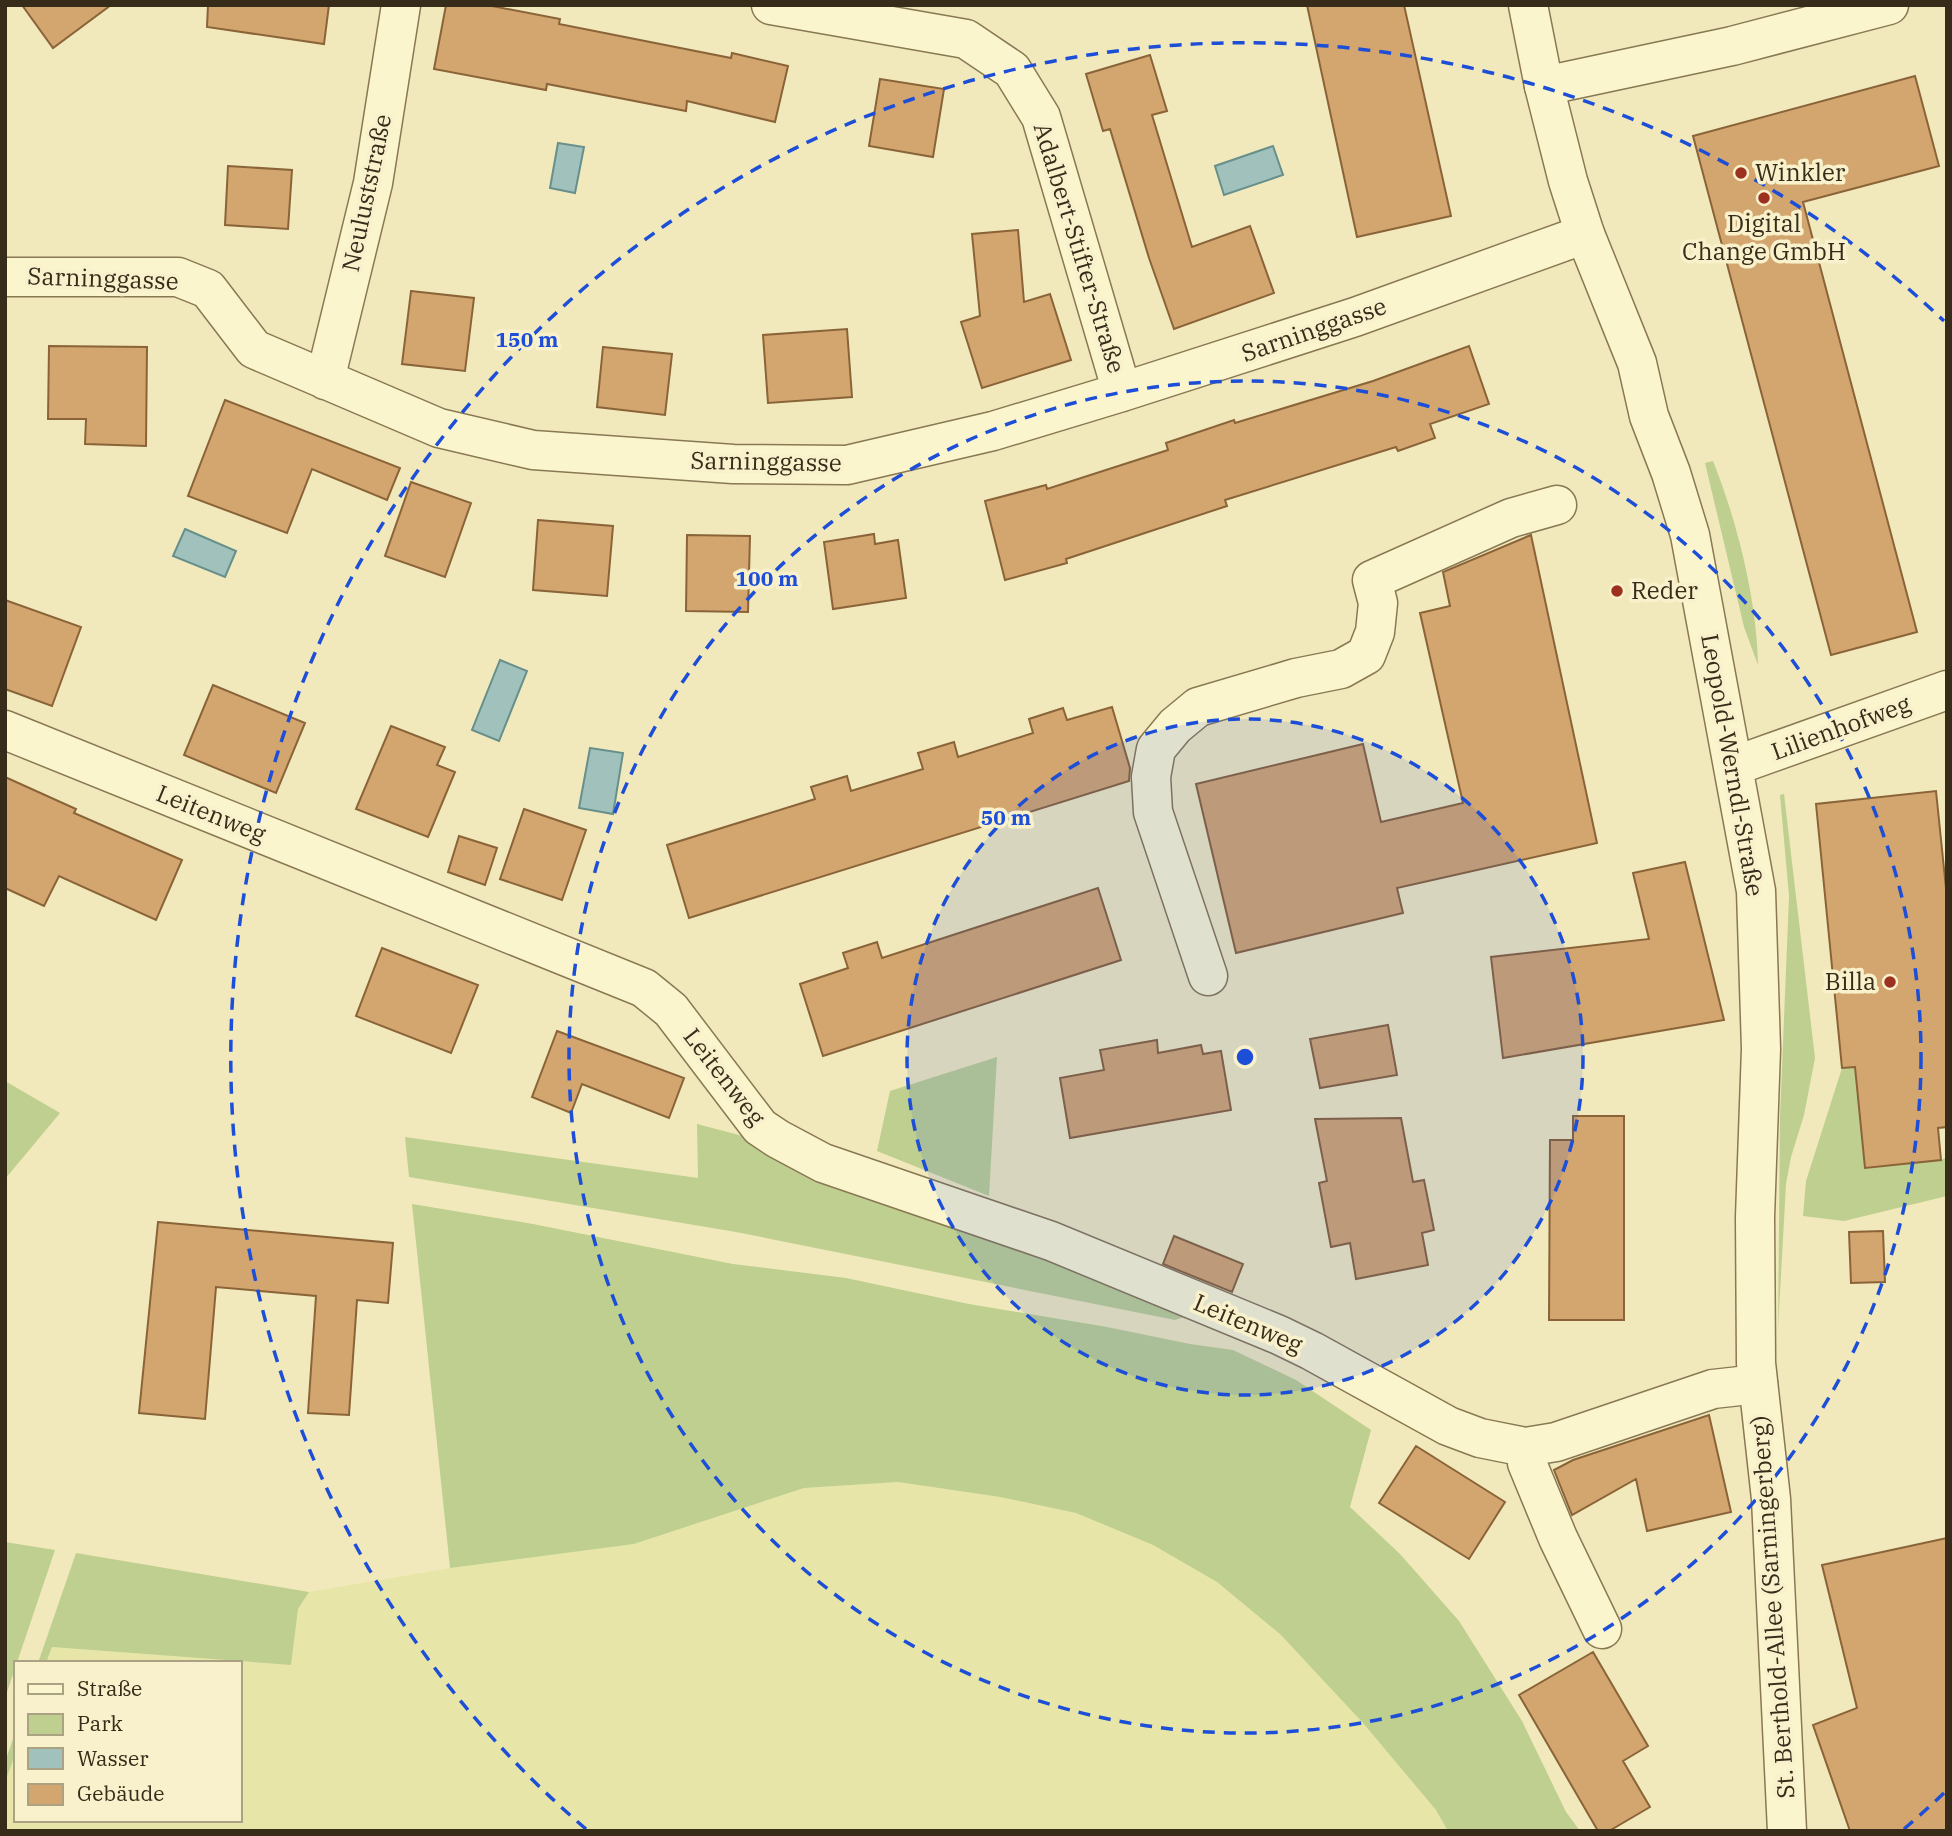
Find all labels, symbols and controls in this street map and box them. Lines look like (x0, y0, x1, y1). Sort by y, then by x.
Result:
street label: Neuluststraße (334, 111, 398, 275)
street label: Adalbert-Stifter-Straße (1027, 119, 1133, 377)
place label: Winkler (1755, 156, 1846, 188)
marker: Winkler (1733, 165, 1749, 181)
marker: Digital Change GmbH (1756, 190, 1772, 206)
place label: Digital Change GmbH (1682, 207, 1846, 267)
street label: Sarninggasse (27, 259, 179, 297)
street label: Sarninggasse (1237, 289, 1390, 369)
text: 150 m (495, 325, 559, 353)
street label: Sarninggasse (690, 444, 842, 478)
text: 100 m (735, 564, 799, 592)
place label: Reder (1631, 574, 1698, 606)
marker: Reder (1609, 583, 1625, 599)
street label: Leopold-Werndl-Straße (1694, 631, 1772, 899)
street label: Lilienhofweg (1767, 687, 1915, 767)
street label: Leitenweg (152, 777, 271, 850)
text: 50 m (981, 803, 1031, 831)
place label: Billa (1825, 965, 1876, 997)
marker: Billa (1882, 974, 1898, 990)
street label: Leitenweg (677, 1021, 773, 1132)
centre of rings (1233, 1045, 1257, 1069)
street label: Leitenweg (1189, 1286, 1308, 1360)
street label: St. Berthold-Allee (Sarningerberg) (1743, 1414, 1801, 1800)
legend (14, 1661, 242, 1822)
text: Straße (77, 1674, 142, 1702)
text: Park (77, 1709, 124, 1737)
text: Wasser (77, 1744, 149, 1772)
text: Gebäude (77, 1779, 165, 1807)

